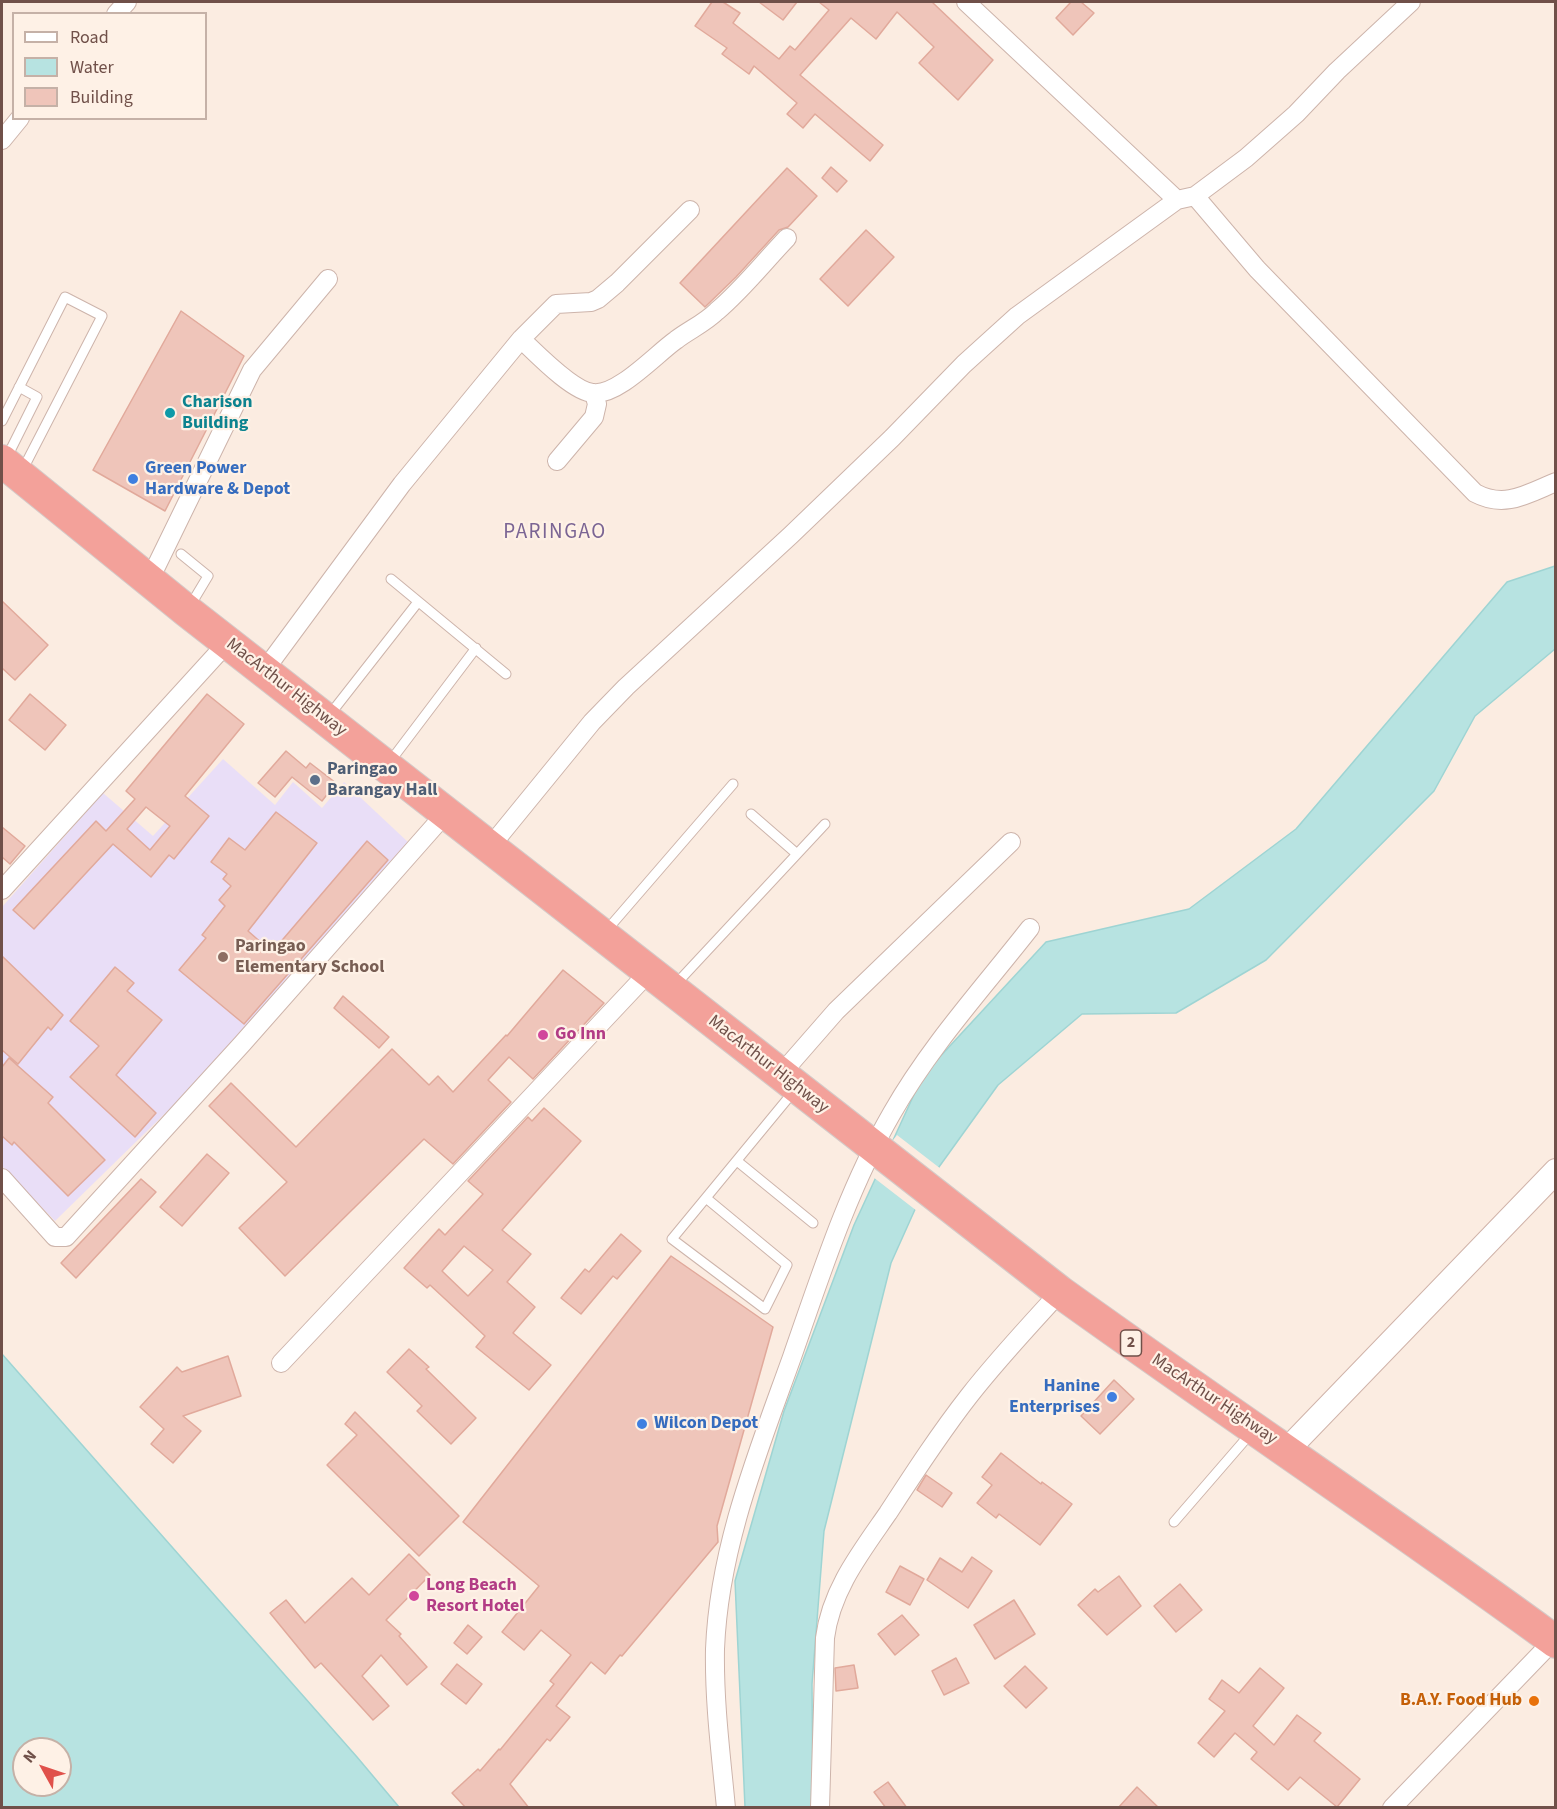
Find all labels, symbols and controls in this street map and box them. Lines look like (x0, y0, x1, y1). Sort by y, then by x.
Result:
legend (12, 12, 207, 120)
text: Road (70, 25, 109, 50)
text: Water (70, 55, 114, 80)
text: Building (70, 85, 133, 110)
place label: Charison Building (182, 392, 253, 434)
marker: Charison Building (163, 406, 177, 420)
place label: Green Power Hardware & Depot (145, 458, 290, 500)
marker: Green Power Hardware & Depot (126, 472, 140, 486)
district label: PARINGAO (503, 520, 607, 546)
street label: MacArthur Highway (221, 634, 351, 742)
place label: Paringao Barangay Hall (327, 759, 437, 802)
marker: Paringao Barangay Hall (308, 773, 322, 787)
place label: Paringao Elementary School (235, 936, 385, 978)
marker: Paringao Elementary School (216, 950, 230, 964)
street label: MacArthur Highway (703, 1011, 833, 1119)
place label: Go Inn (555, 1024, 606, 1046)
marker: Go Inn (536, 1028, 550, 1042)
road number: 2 (1120, 1330, 1142, 1356)
street label: MacArthur Highway (1147, 1350, 1281, 1450)
place label: Hanine Enterprises (1009, 1376, 1100, 1418)
marker: Hanine Enterprises (1105, 1390, 1119, 1404)
place label: Wilcon Depot (654, 1413, 758, 1435)
marker: Wilcon Depot (635, 1417, 649, 1431)
place label: Long Beach Resort Hotel (426, 1575, 524, 1618)
marker: Long Beach Resort Hotel (407, 1589, 421, 1603)
place label: B.A.Y. Food Hub (1400, 1690, 1522, 1712)
marker: B.A.Y. Food Hub (1527, 1694, 1541, 1708)
north arrow (12, 1737, 72, 1797)
text: N (18, 1746, 42, 1768)

